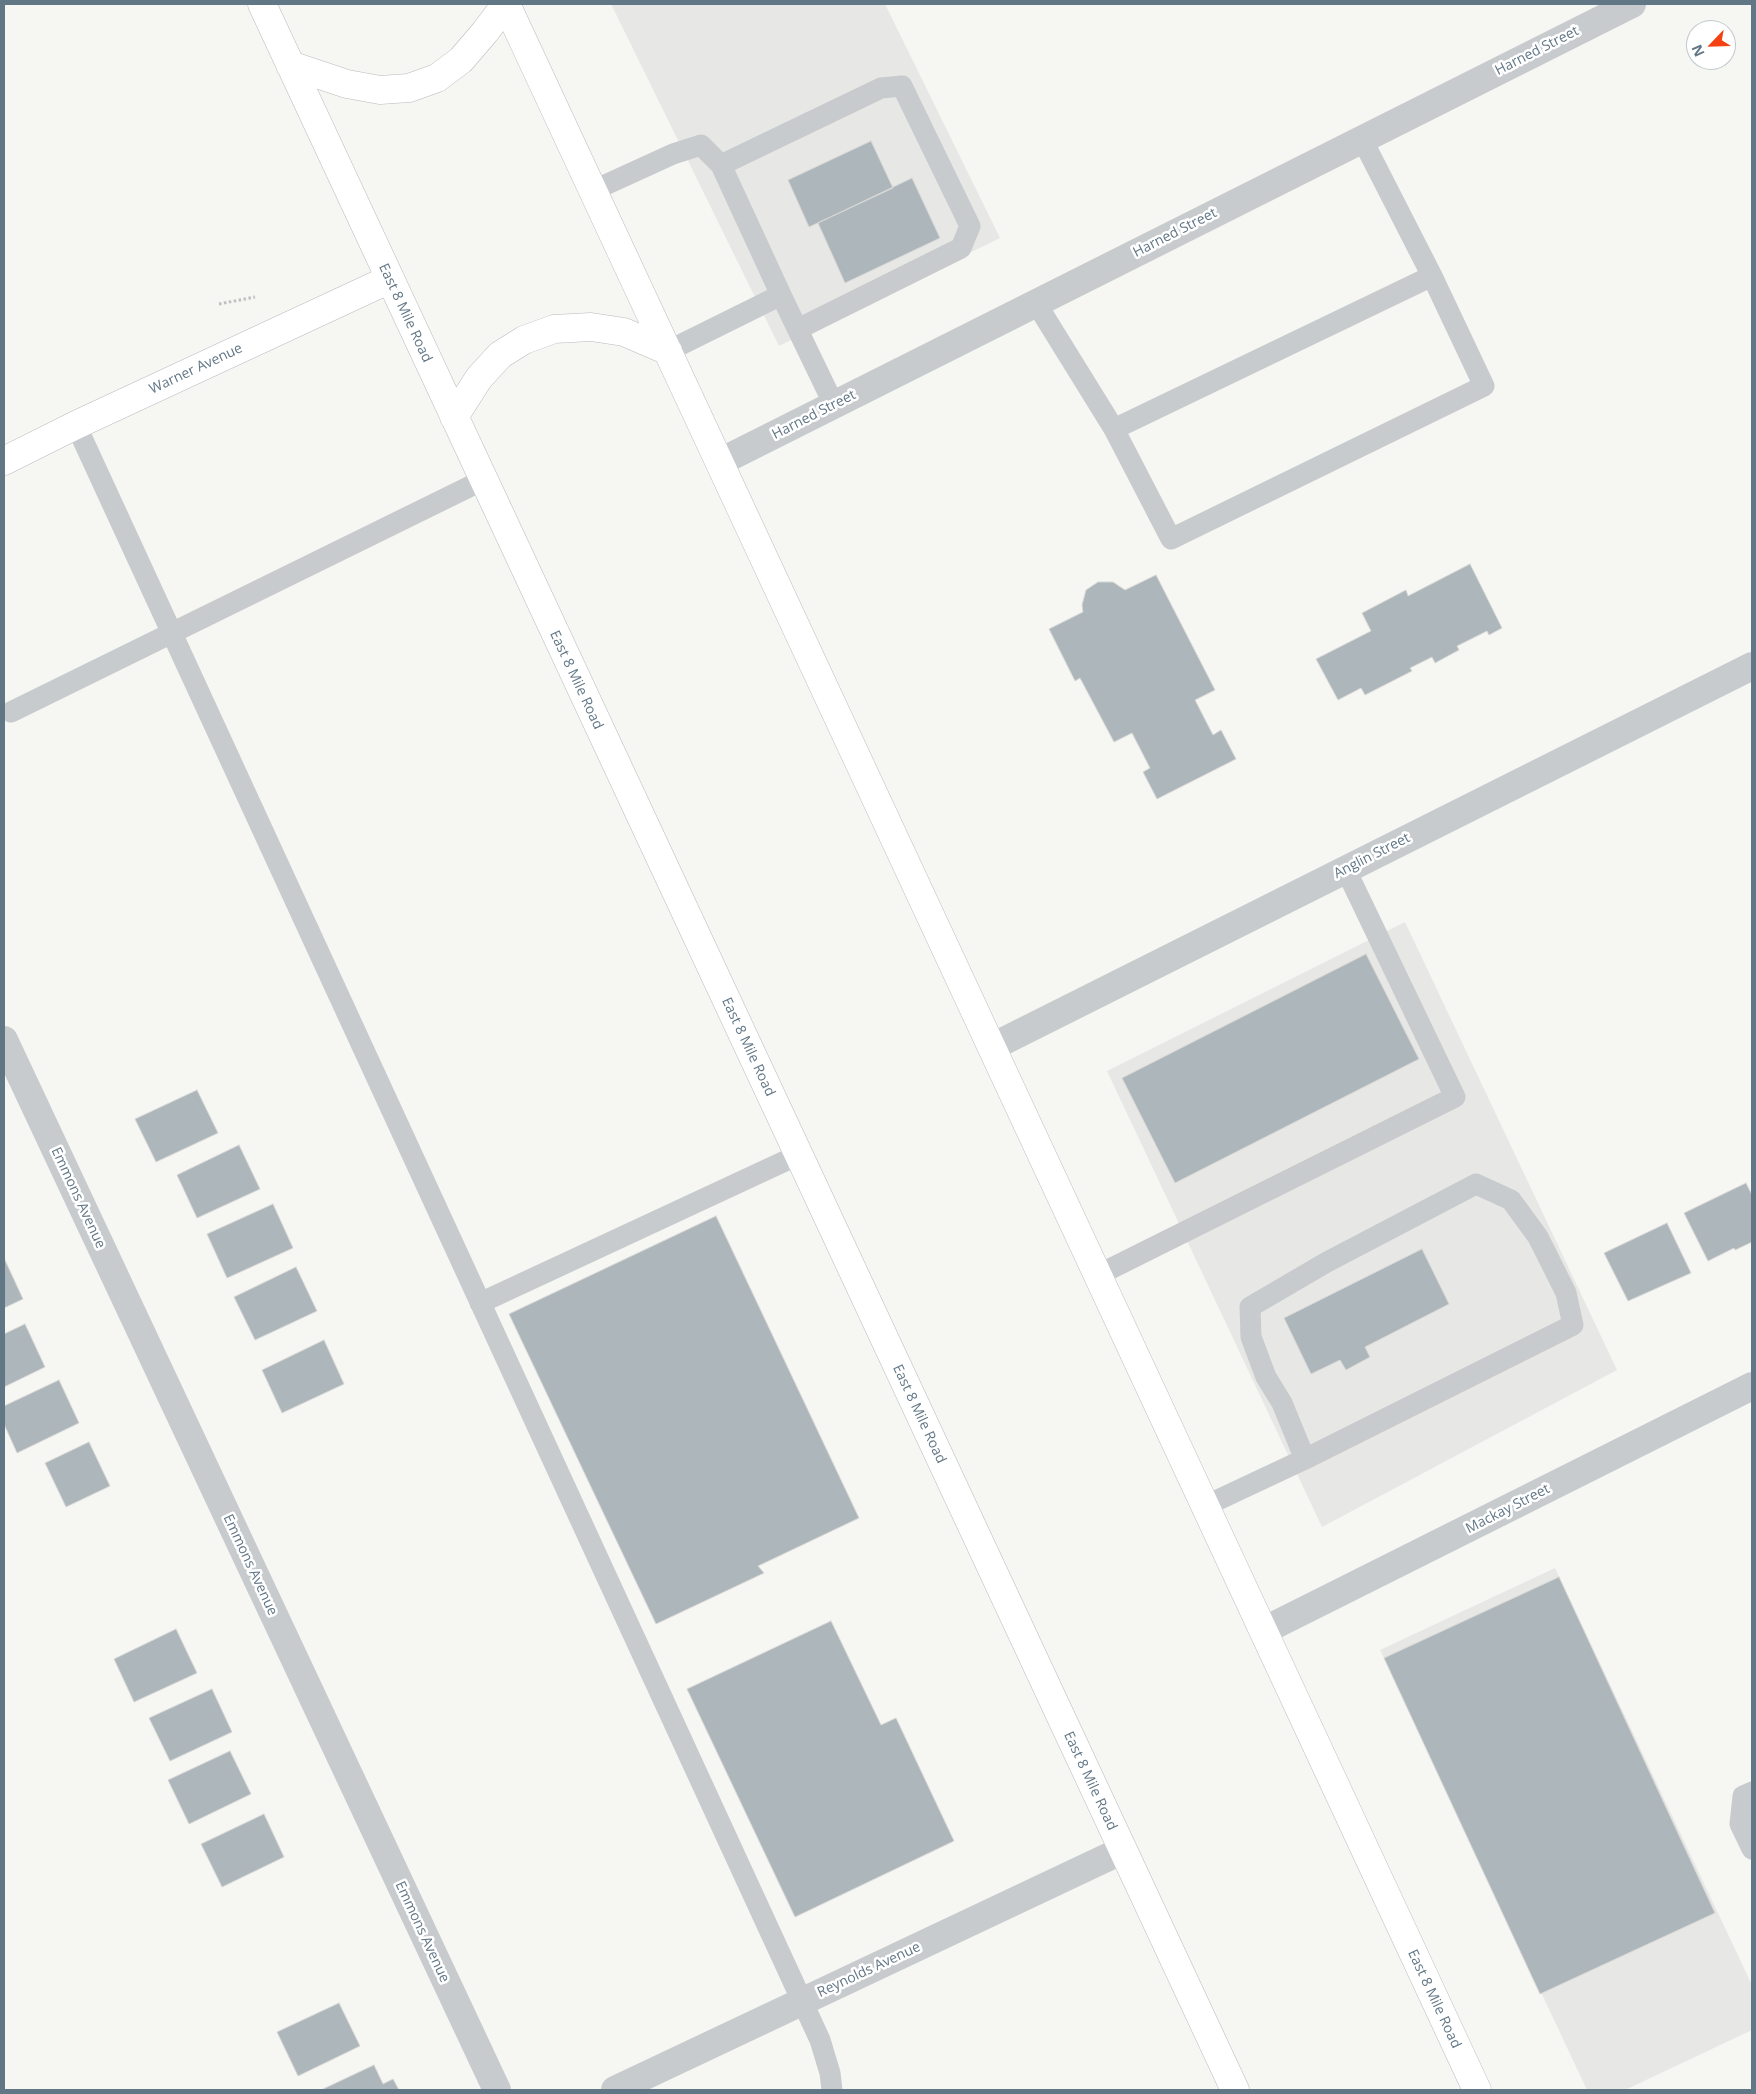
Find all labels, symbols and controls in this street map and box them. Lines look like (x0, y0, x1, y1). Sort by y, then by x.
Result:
north arrow (1686, 20, 1736, 70)
street label: Harned Street (1492, 23, 1582, 79)
text: N (1687, 42, 1709, 60)
street label: Harned Street (1130, 205, 1220, 261)
street label: East 8 Mile Road (375, 261, 435, 365)
street label: Warner Avenue (147, 340, 245, 398)
street label: Harned Street (769, 387, 859, 443)
street label: East 8 Mile Road (546, 628, 606, 732)
street label: Anglin Street (1331, 830, 1413, 882)
street label: East 8 Mile Road (718, 995, 778, 1099)
street label: Emmons Avenue (47, 1145, 109, 1251)
street label: East 8 Mile Road (889, 1362, 949, 1466)
street label: Mackay Street (1463, 1481, 1553, 1537)
street label: Emmons Avenue (219, 1512, 281, 1618)
street label: East 8 Mile Road (1060, 1729, 1120, 1833)
street label: Emmons Avenue (391, 1879, 453, 1985)
street label: Reynolds Avenue (815, 1939, 923, 2001)
street label: East 8 Mile Road (1404, 1947, 1464, 2051)

